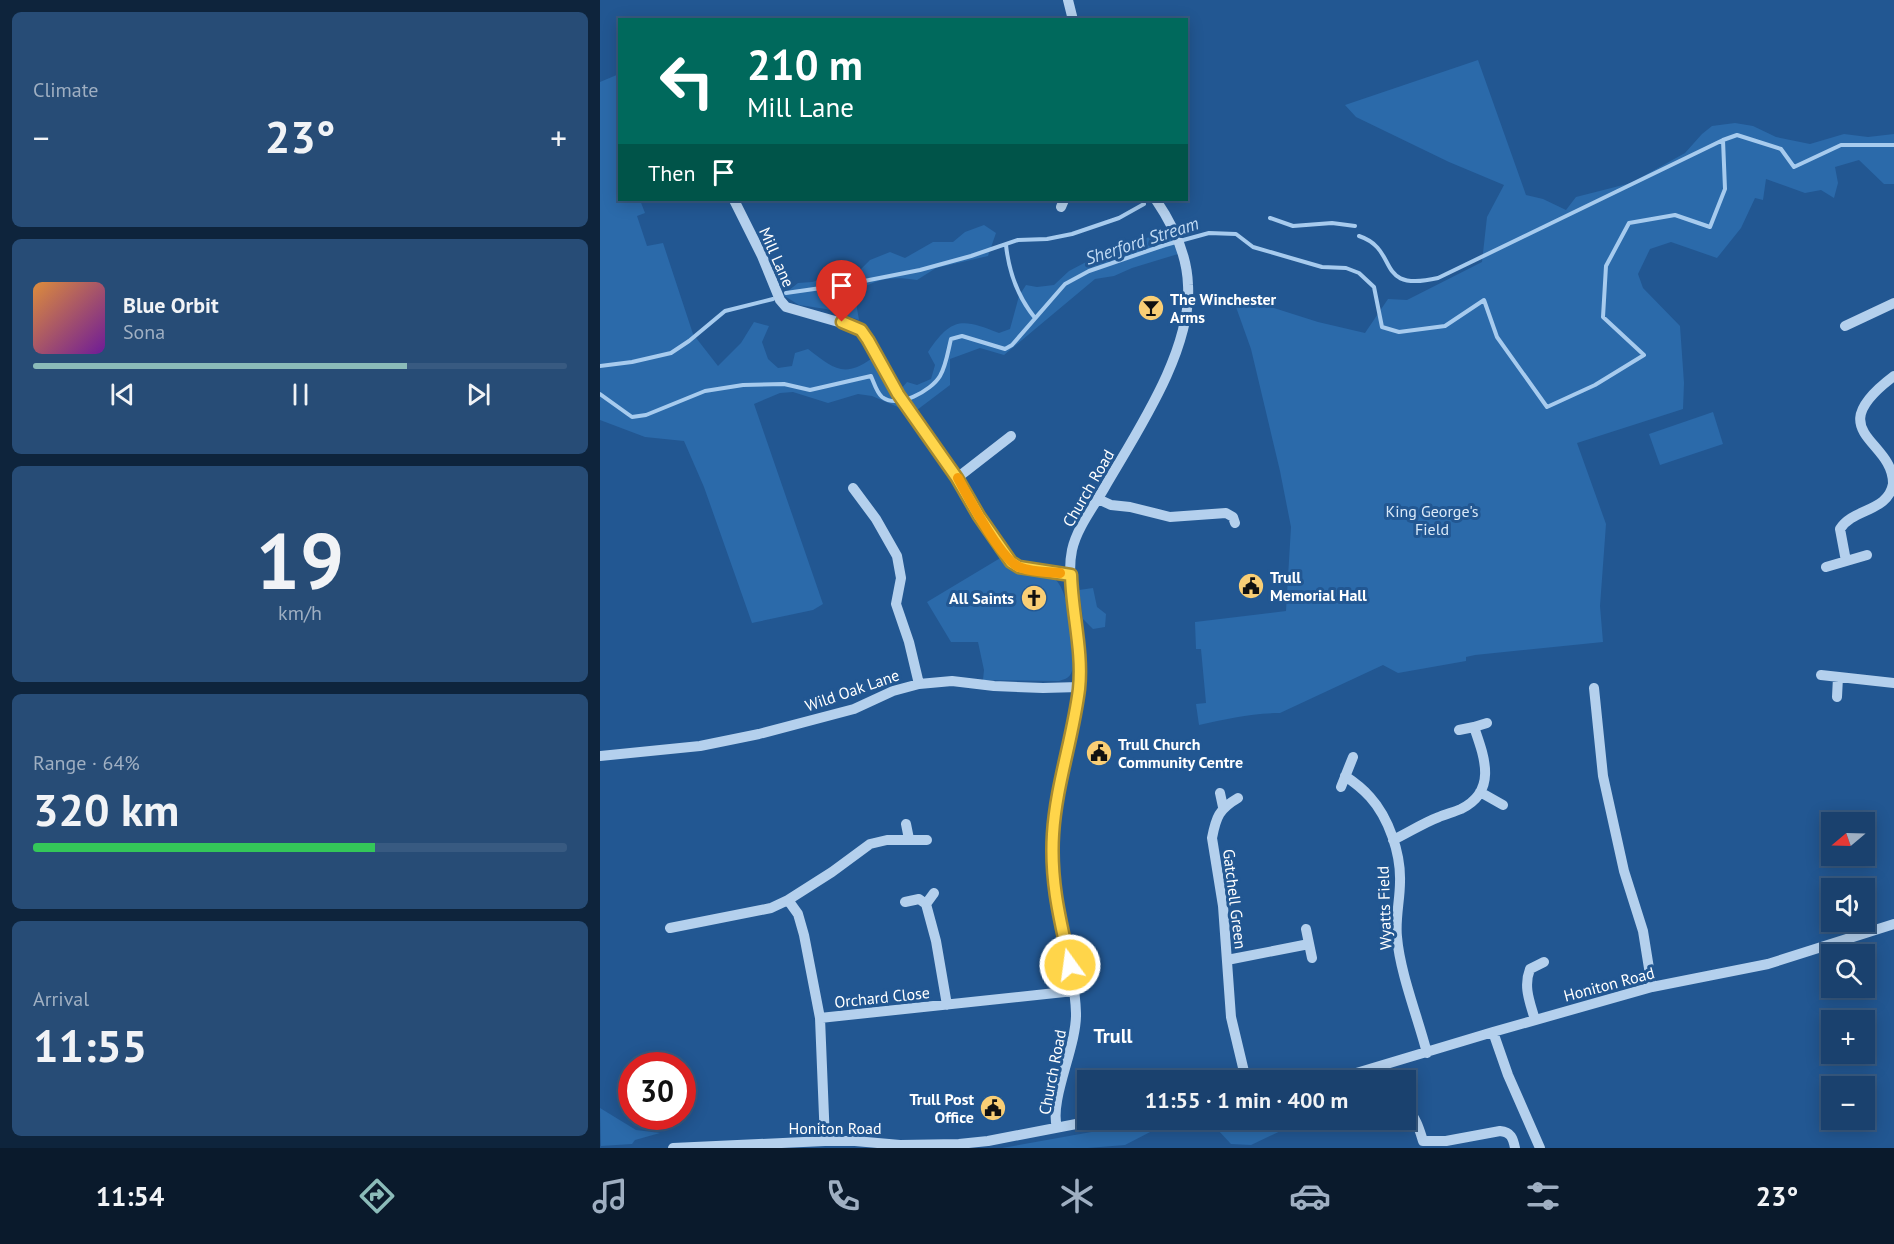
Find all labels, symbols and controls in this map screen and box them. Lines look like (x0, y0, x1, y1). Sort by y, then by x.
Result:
text: 210 m (747, 37, 863, 92)
icon: left (648, 42, 726, 120)
text: Climate (33, 77, 99, 103)
text: Mill Lane (747, 90, 854, 124)
text: 23° (265, 107, 335, 165)
text: − (33, 116, 50, 159)
text: + (550, 116, 567, 159)
icon: arrive (707, 156, 740, 189)
text: Then (648, 159, 695, 187)
water label: Sherford Stream (1082, 211, 1202, 270)
street label: Mill Lane (755, 224, 799, 290)
pin (816, 260, 867, 322)
icon: arrive (825, 269, 858, 302)
place label: The Winchester Arms (1170, 289, 1277, 327)
text: Blue Orbit (123, 291, 219, 319)
bar icon: The Winchester Arms (1136, 293, 1166, 323)
text: Sona (123, 319, 165, 345)
icon: previous (106, 378, 139, 411)
icon: pause (284, 378, 317, 411)
icon: next (462, 378, 495, 411)
street label: Church Road (1058, 446, 1118, 530)
park label: King George's Field (1385, 501, 1479, 539)
text: 19 (256, 510, 344, 611)
place label: Trull Memorial Hall (1270, 567, 1367, 605)
public building icon: Trull Memorial Hall (1236, 571, 1266, 601)
church icon: All Saints (1019, 583, 1049, 613)
place label: All Saints (949, 588, 1014, 608)
text: km/h (278, 600, 322, 626)
street label: Wild Oak Lane (802, 665, 902, 715)
place label: Trull Church Community Centre (1118, 734, 1243, 772)
public building icon: Trull Church Community Centre (1084, 738, 1114, 768)
text: Range · 64% (33, 750, 140, 776)
text: 320 km (33, 780, 179, 838)
north arrow (1821, 812, 1875, 866)
map controls (1821, 812, 1875, 1130)
street label: Gatchell Green (1219, 848, 1251, 950)
street label: Wyatts Field (1373, 866, 1395, 950)
button: sound (1821, 878, 1875, 932)
position arrow (1038, 933, 1102, 997)
button: search (1821, 944, 1875, 998)
street label: Honiton Road (1561, 962, 1657, 1006)
street label: Orchard Close (833, 982, 931, 1012)
text: Arrival (33, 986, 89, 1012)
button: + (1821, 1010, 1875, 1064)
text: 11:55 (33, 1016, 147, 1074)
district label: Trull (1094, 1023, 1133, 1049)
street label: Church Road (1034, 1028, 1070, 1116)
speed limit sign: 30 (618, 1052, 696, 1130)
button: − (1821, 1076, 1875, 1130)
text: 11:55 · 1 min · 400 m (1145, 1086, 1348, 1114)
place label: Trull Post Office (909, 1089, 974, 1127)
public building icon: Trull Post Office (978, 1093, 1008, 1123)
street label: Honiton Road (788, 1118, 882, 1138)
icon: directions (356, 1175, 398, 1217)
icon: music (589, 1175, 631, 1217)
icon: phone (822, 1175, 864, 1217)
icon: climate (1056, 1175, 1098, 1217)
icon: car (1289, 1175, 1331, 1217)
icon: filters (1522, 1175, 1564, 1217)
text: 11:54 (96, 1179, 164, 1213)
text: 23° (1756, 1179, 1798, 1213)

